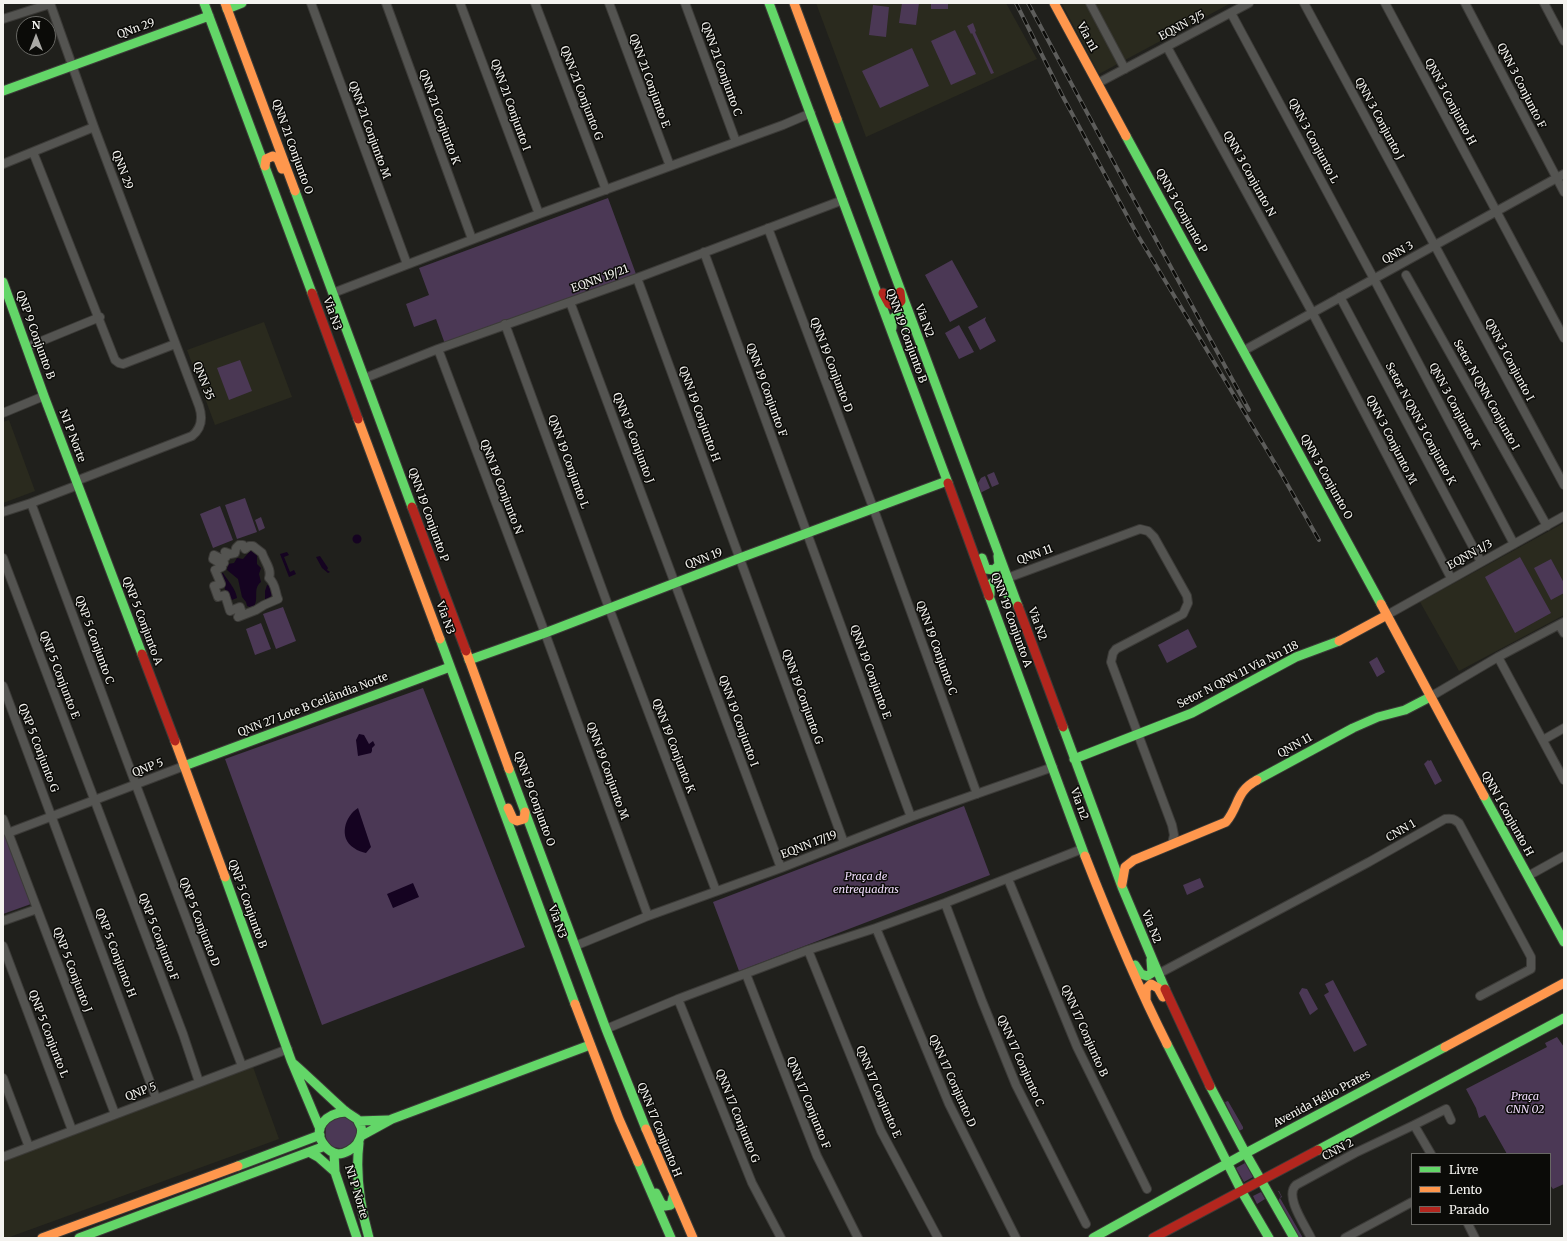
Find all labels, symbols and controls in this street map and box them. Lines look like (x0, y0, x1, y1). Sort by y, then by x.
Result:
street label: EQNN 3/5 (1157, 8, 1207, 44)
north arrow (16, 16, 56, 56)
street label: QNn 29 (115, 16, 157, 42)
text: N (32, 18, 40, 32)
street label: QNN 21 Conjunto C (698, 20, 744, 118)
street label: Via n1 (1074, 20, 1100, 54)
street label: QNN 21 Conjunto E (626, 32, 672, 130)
street label: QNN 3 Conjunto F (1494, 41, 1548, 131)
street label: QNN 21 Conjunto G (557, 44, 605, 142)
street label: QNN 3 Conjunto H (1422, 56, 1478, 148)
street label: QNN 21 Conjunto I (487, 58, 533, 152)
street label: QNN 21 Conjunto K (416, 68, 462, 166)
street label: QNN 3 Conjunto J (1352, 76, 1406, 162)
street label: QNN 21 Conjunto M (345, 79, 393, 181)
street label: QNN 3 Conjunto L (1285, 96, 1341, 186)
street label: QNN 21 Conjunto O (269, 98, 315, 196)
street label: QNN 3 Conjunto N (1220, 129, 1278, 219)
street label: QNN 29 (109, 149, 135, 191)
street label: QNN 3 Conjunto P (1152, 167, 1210, 255)
street label: QNN 3 (1380, 239, 1416, 267)
street label: EQNN 19/21 (570, 263, 630, 295)
street label: QNN 19 Conjunto B (883, 287, 929, 385)
street label: QNP 9 Conjunto B (13, 289, 57, 381)
street label: Via N3 (320, 296, 344, 332)
street label: Via N2 (912, 303, 936, 339)
street label: QNN 19 Conjunto D (807, 316, 855, 414)
street label: QNN 3 Conjunto I (1482, 317, 1536, 403)
street label: Setor N QNN Conjunto I (1450, 338, 1522, 452)
street label: QNN 19 Conjunto F (743, 341, 789, 439)
street label: QNN 35 (190, 360, 216, 402)
street label: Setor N QNN 3 Conjunto K (1382, 361, 1458, 487)
street label: QNN 3 Conjunto K (1426, 361, 1482, 451)
street label: QNN 19 Conjunto H (676, 364, 722, 464)
street label: QNN 19 Conjunto J (610, 391, 656, 485)
street label: QNN 3 Conjunto M (1363, 393, 1419, 487)
street label: N1 P Norte (56, 408, 88, 464)
street label: QNN 19 Conjunto L (545, 413, 591, 511)
street label: QNN 3 Conjunto O (1297, 432, 1355, 522)
street label: QNN 19 Conjunto N (477, 438, 525, 536)
street label: QNN 19 Conjunto P (405, 466, 451, 564)
street label: EQNN 1/3 (1445, 537, 1495, 573)
street label: QNN 11 (1015, 542, 1055, 568)
street label: QNN 19 (684, 546, 724, 572)
street label: QNN 19 Conjunto A (988, 571, 1034, 669)
street label: QNP 5 Conjunto A (119, 575, 165, 667)
street label: QNP 5 Conjunto C (72, 594, 116, 686)
street label: QNN 19 Conjunto C (913, 599, 959, 697)
street label: Via N3 (433, 600, 457, 636)
street label: Via N2 (1025, 606, 1049, 642)
street label: QNN 19 Conjunto E (847, 623, 893, 721)
street label: QNP 5 Conjunto E (36, 629, 82, 721)
street label: Setor N QNN 11 Via Nn 118 (1175, 639, 1301, 711)
street label: QNN 19 Conjunto G (779, 648, 825, 746)
street label: QNN 27 Lote B Ceilândia Norte (236, 670, 390, 740)
street label: QNN 19 Conjunto I (715, 674, 761, 768)
street label: QNN 19 Conjunto K (649, 697, 697, 795)
street label: QNP 5 Conjunto G (15, 702, 61, 794)
street label: QNN 19 Conjunto M (583, 720, 631, 822)
street label: QNN 11 (1276, 731, 1314, 761)
street label: QNN 19 Conjunto O (511, 750, 557, 848)
street label: QNP 5 (130, 756, 166, 780)
street label: QNN 1 Conjunto H (1478, 769, 1536, 859)
street label: Via n2 (1067, 786, 1091, 822)
street label: CNN 1 (1384, 817, 1418, 845)
street label: EQNN 17/19 (779, 828, 839, 862)
street label: QNP 5 Conjunto B (225, 858, 269, 950)
park label: Praça de entrequadras (833, 870, 899, 896)
street label: QNP 5 Conjunto D (176, 876, 222, 968)
street label: QNP 5 Conjunto F (135, 891, 181, 983)
street label: Via N3 (545, 904, 569, 940)
street label: QNP 5 Conjunto H (92, 906, 138, 1000)
street label: Via N2 (1138, 909, 1164, 945)
street label: QNP 5 Conjunto J (50, 926, 94, 1014)
street label: QNN 17 Conjunto B (1058, 983, 1110, 1079)
street label: QNP 5 Conjunto L (25, 988, 71, 1080)
street label: QNN 17 Conjunto C (994, 1013, 1046, 1109)
street label: QNN 17 Conjunto D (926, 1033, 978, 1129)
street label: QNN 17 Conjunto E (853, 1044, 903, 1140)
street label: QNN 17 Conjunto F (783, 1055, 833, 1151)
street label: QNN 17 Conjunto G (712, 1067, 762, 1165)
street label: Avenida Hélio Prates (1271, 1068, 1373, 1130)
street label: QNP 5 (123, 1080, 159, 1104)
street label: QNN 17 Conjunto H (634, 1081, 684, 1179)
park label: Praça CNN 02 (1506, 1090, 1544, 1116)
street label: CNN 2 (1320, 1136, 1356, 1164)
legend (1411, 1153, 1551, 1225)
text: Livre (1449, 1162, 1478, 1177)
street label: N1 P Norte (342, 1164, 370, 1220)
text: Lento (1449, 1182, 1482, 1197)
text: Parado (1449, 1202, 1489, 1217)

